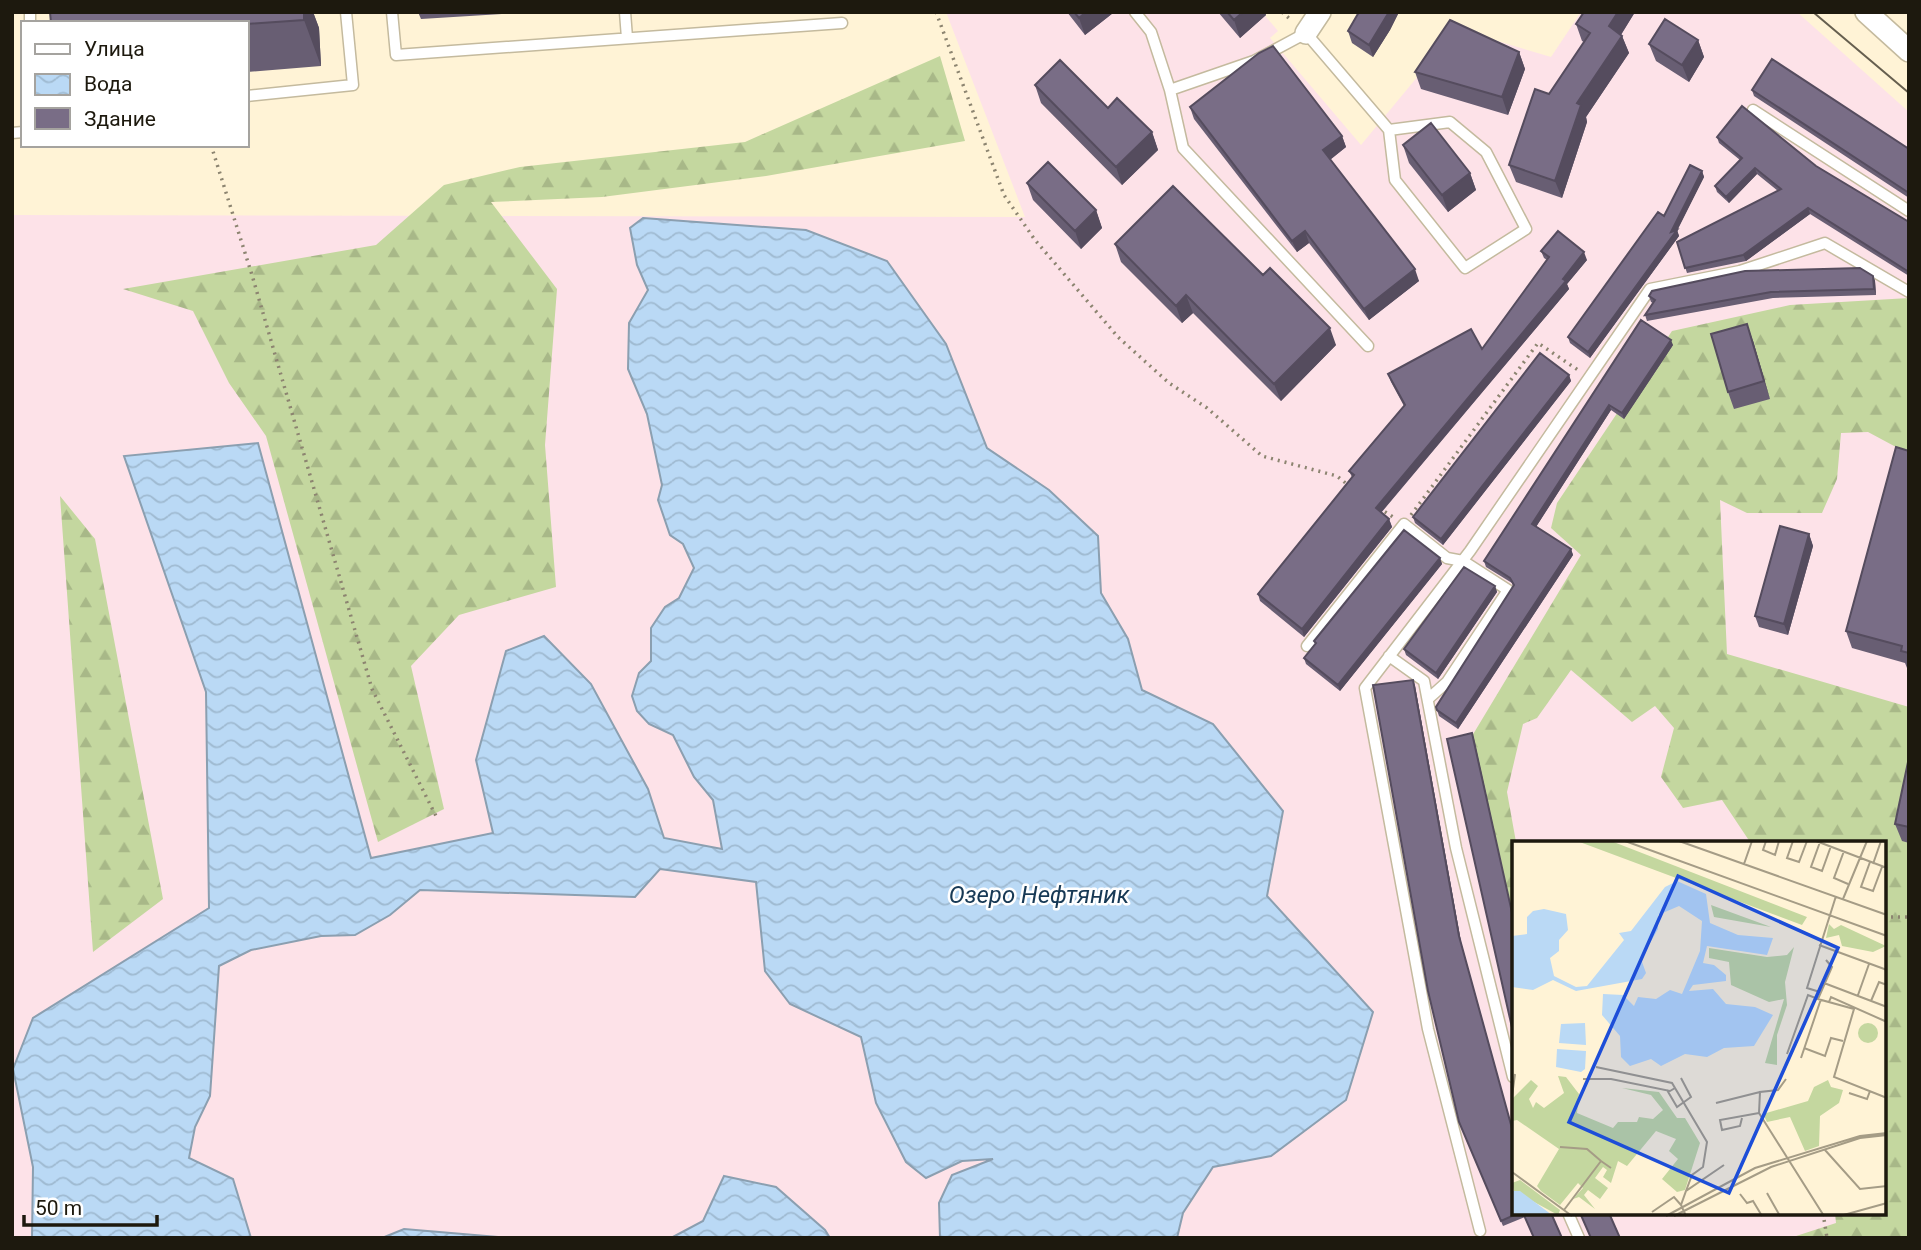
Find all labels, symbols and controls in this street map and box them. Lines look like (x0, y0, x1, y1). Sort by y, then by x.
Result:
legend (21, 21, 248, 147)
text: Улица (84, 37, 145, 61)
text: Вода (84, 72, 132, 96)
text: Здание (84, 107, 156, 131)
inset map (1512, 841, 1886, 1215)
water label: Озеро Нефтяник (949, 881, 1131, 909)
scale bar (24, 1184, 158, 1228)
text: 50 m (35, 1196, 82, 1220)

